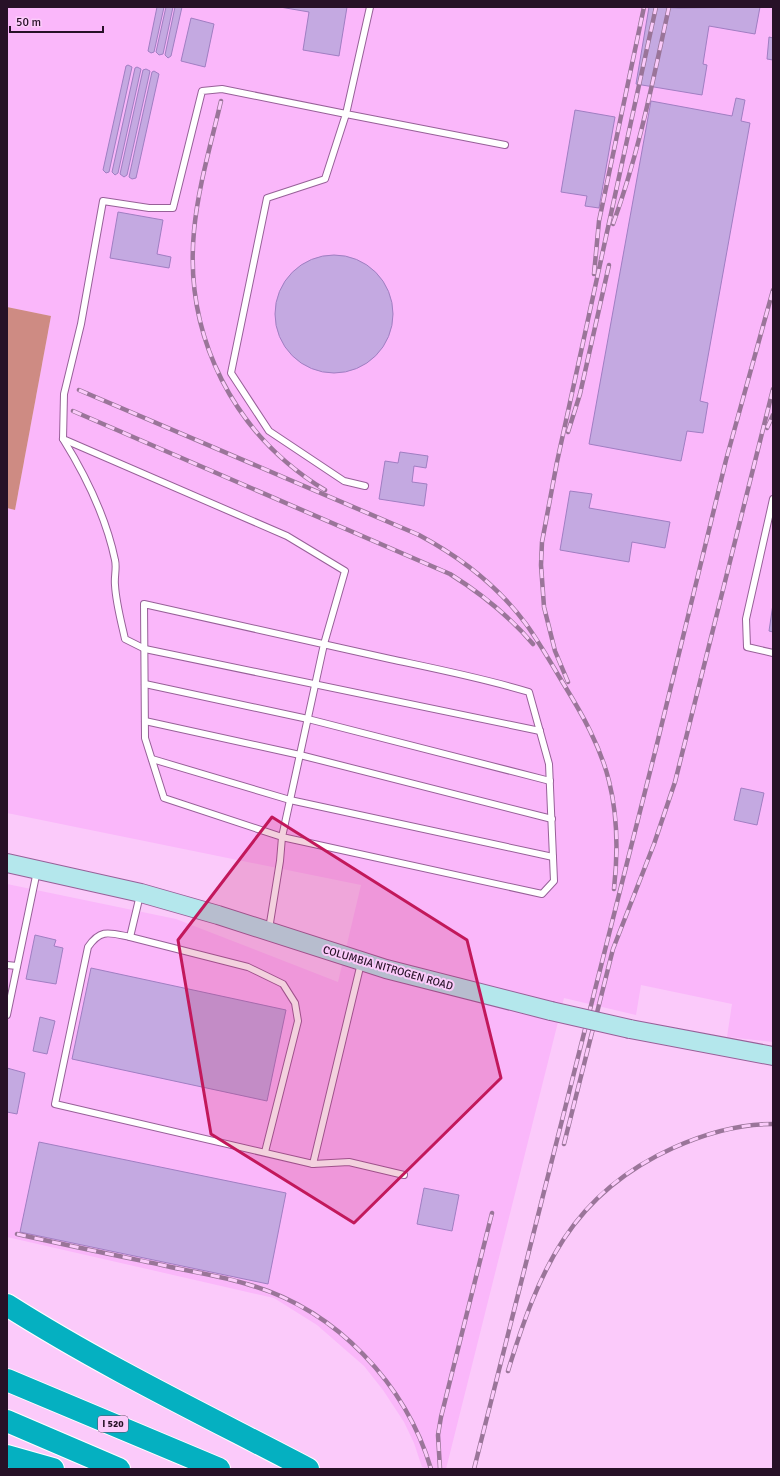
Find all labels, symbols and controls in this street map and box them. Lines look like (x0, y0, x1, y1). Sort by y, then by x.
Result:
scale bar (10, 8, 103, 34)
text: 50 m (16, 15, 41, 30)
street label: COLUMBIA NITROGEN ROAD (321, 943, 455, 993)
road number: I 520 (98, 1416, 128, 1432)

